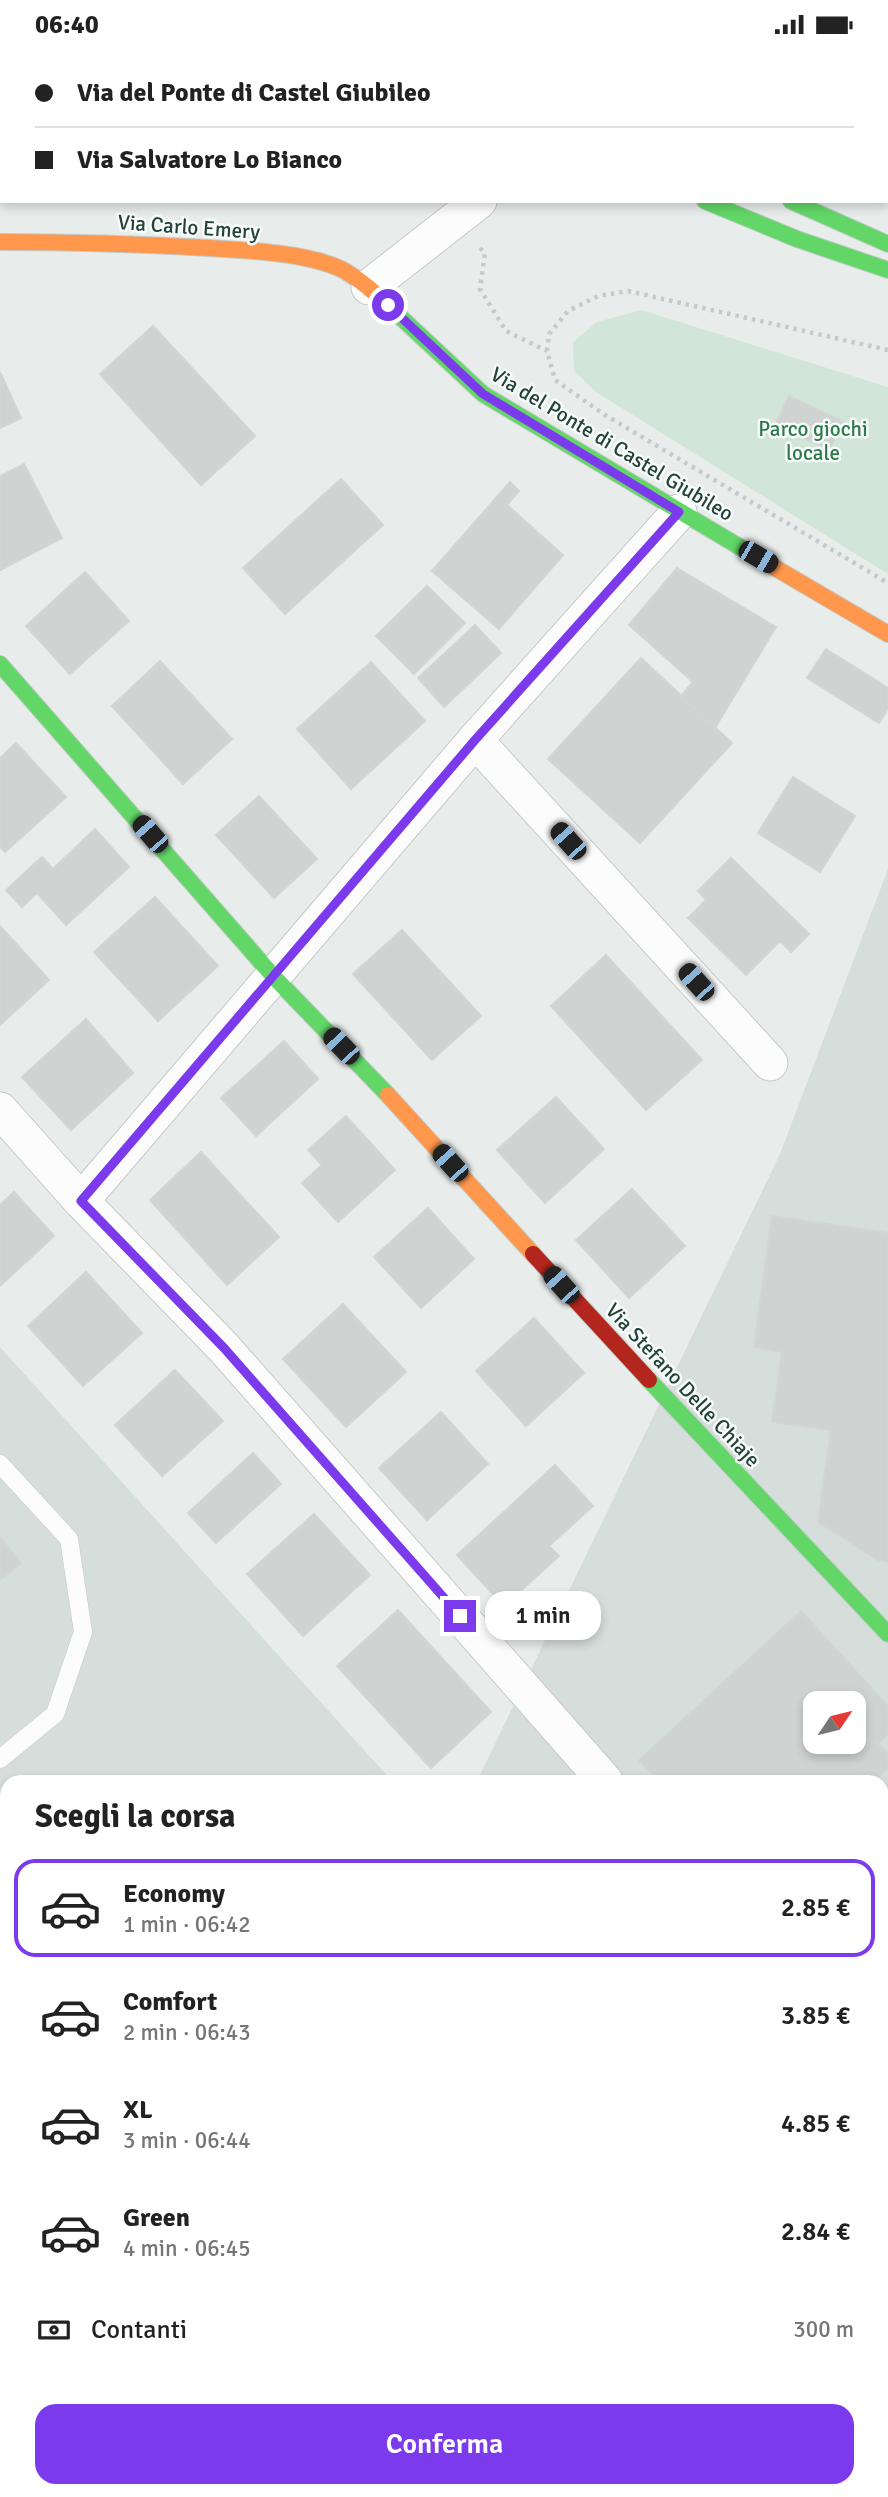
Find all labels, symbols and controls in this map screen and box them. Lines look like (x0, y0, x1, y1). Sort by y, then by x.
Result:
text: 06:40 (35, 9, 99, 41)
text: Via del Ponte di Castel Giubileo (77, 77, 431, 109)
text: Via Salvatore Lo Bianco (77, 144, 342, 176)
street label: Via Carlo Emery (117, 209, 261, 245)
route start (372, 289, 404, 321)
street label: Via del Ponte di Castel Giubileo (486, 361, 738, 527)
park label: Parco giochi locale (758, 416, 868, 466)
car (735, 537, 782, 577)
car (129, 811, 172, 857)
car (547, 818, 590, 864)
car (675, 959, 718, 1005)
car (319, 1024, 364, 1068)
car (429, 1140, 472, 1186)
car (540, 1262, 583, 1308)
street label: Via Stefano Delle Chiaje (600, 1298, 766, 1472)
callout: 1 min (484, 1591, 600, 1641)
route end (444, 1600, 476, 1632)
text: 1 min (515, 1601, 571, 1630)
north arrow (803, 1691, 866, 1753)
map controls (803, 1691, 866, 1754)
text: Scegli la corsa (35, 1797, 236, 1836)
icon: car (39, 1877, 102, 1940)
text: Economy (123, 1878, 225, 1910)
text: 2.85 € (781, 1892, 850, 1924)
text: 1 min · 06:42 (123, 1910, 251, 1939)
icon: car (39, 1985, 102, 2048)
text: Comfort (123, 1986, 217, 2018)
text: 3.85 € (781, 2000, 850, 2032)
text: 2 min · 06:43 (123, 2018, 251, 2047)
icon: car (39, 2093, 102, 2156)
text: XL (123, 2094, 153, 2126)
text: 4.85 € (781, 2108, 850, 2140)
text: 3 min · 06:44 (123, 2126, 251, 2155)
icon: car (39, 2201, 102, 2264)
text: Green (123, 2202, 190, 2234)
text: 2.84 € (781, 2216, 850, 2248)
text: 4 min · 06:45 (123, 2234, 251, 2263)
icon: cash (35, 2311, 73, 2349)
text: Contanti (91, 2314, 187, 2346)
text: 300 m (793, 2315, 854, 2344)
button: Conferma (35, 2404, 854, 2484)

